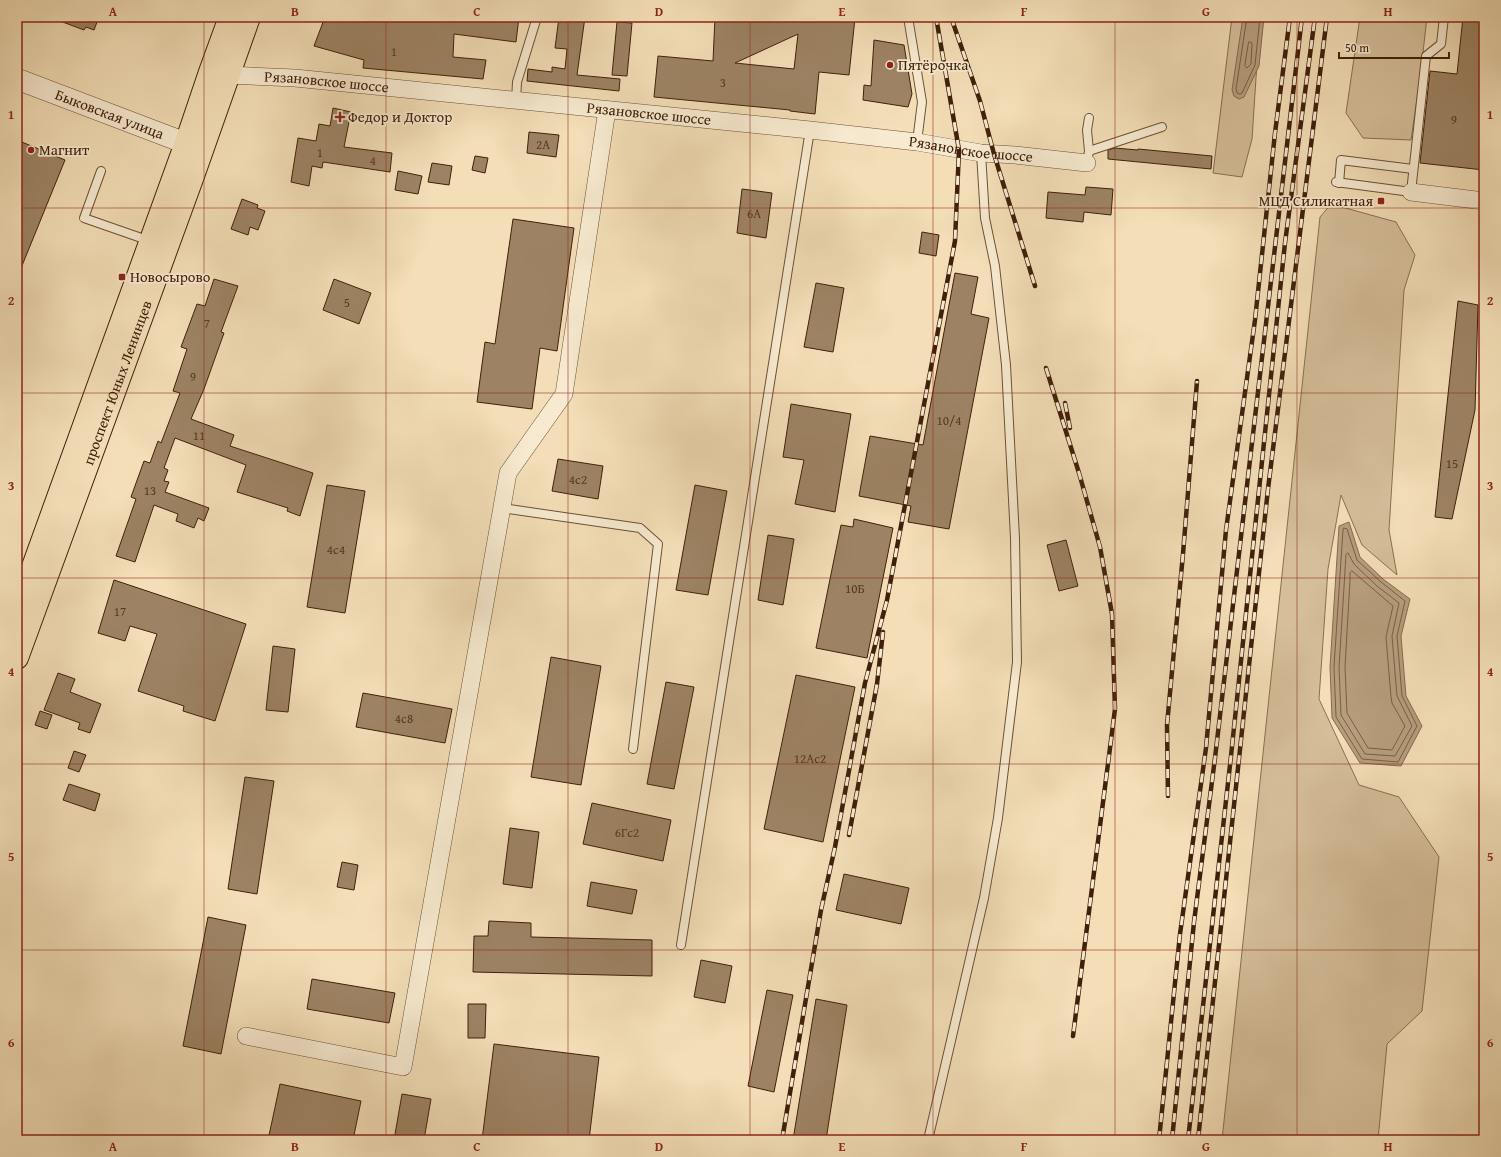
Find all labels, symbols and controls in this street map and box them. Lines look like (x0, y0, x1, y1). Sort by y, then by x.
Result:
text: A (109, 2, 118, 21)
text: B (291, 2, 299, 21)
text: C (473, 2, 481, 21)
text: D (655, 2, 663, 21)
text: E (839, 2, 846, 21)
text: F (1021, 2, 1028, 21)
text: G (1202, 2, 1210, 21)
text: H (1383, 2, 1393, 21)
scale bar (1339, 34, 1449, 60)
text: 50 m (1345, 39, 1369, 56)
house number: 1 (391, 42, 397, 61)
place label: Пятёрочка (898, 54, 969, 75)
marker: Пятёрочка (885, 60, 895, 70)
street label: Рязановское шоссе (264, 66, 390, 97)
house number: 3 (720, 73, 726, 92)
street label: Быковская улица (52, 83, 168, 144)
street label: Рязановское шоссе (586, 97, 712, 130)
text: 1 (8, 105, 14, 124)
text: 1 (1487, 105, 1493, 124)
place label: Федор и Доктор (348, 106, 452, 127)
house number: 9 (1451, 110, 1457, 129)
marker: Федор и Доктор (335, 112, 345, 122)
street label: Рязановское шоссе (908, 130, 1034, 167)
house number: 2А (536, 135, 550, 154)
place label: Магнит (39, 139, 90, 160)
house number: 1 (317, 143, 323, 162)
marker: Магнит (26, 145, 36, 155)
house number: 4 (370, 151, 376, 170)
place label: МЦД Силикатная (1259, 190, 1373, 211)
marker: МЦД Силикатная (1376, 196, 1386, 206)
house number: 6А (747, 204, 761, 223)
place label: Новосырово (130, 266, 211, 287)
marker: Новосырово (117, 272, 127, 282)
text: 2 (8, 291, 15, 310)
text: 2 (1487, 291, 1494, 310)
house number: 5 (344, 293, 350, 312)
street label: проспект Юных Ленинцев (77, 297, 157, 468)
house number: 7 (204, 314, 210, 333)
house number: 9 (190, 367, 196, 386)
house number: 10/4 (937, 411, 961, 430)
house number: 11 (193, 426, 205, 445)
house number: 15 (1446, 454, 1458, 473)
house number: 4с2 (569, 470, 587, 489)
text: 3 (8, 476, 14, 495)
text: 3 (1487, 476, 1493, 495)
house number: 13 (144, 481, 156, 500)
house number: 4с4 (327, 540, 345, 559)
house number: 10Б (845, 579, 865, 598)
house number: 17 (114, 602, 126, 621)
text: 4 (8, 662, 15, 681)
text: 4 (1487, 662, 1494, 681)
house number: 4с8 (395, 709, 413, 728)
house number: 12Ас2 (794, 749, 826, 768)
house number: 6Гс2 (615, 823, 639, 842)
text: 5 (8, 847, 15, 866)
text: 5 (1487, 847, 1494, 866)
text: 6 (8, 1033, 15, 1052)
text: 6 (1487, 1033, 1494, 1052)
text: A (109, 1137, 118, 1156)
text: B (291, 1137, 299, 1156)
text: C (473, 1137, 481, 1156)
text: D (655, 1137, 663, 1156)
text: E (839, 1137, 846, 1156)
text: F (1021, 1137, 1028, 1156)
text: G (1202, 1137, 1210, 1156)
text: H (1383, 1137, 1393, 1156)

